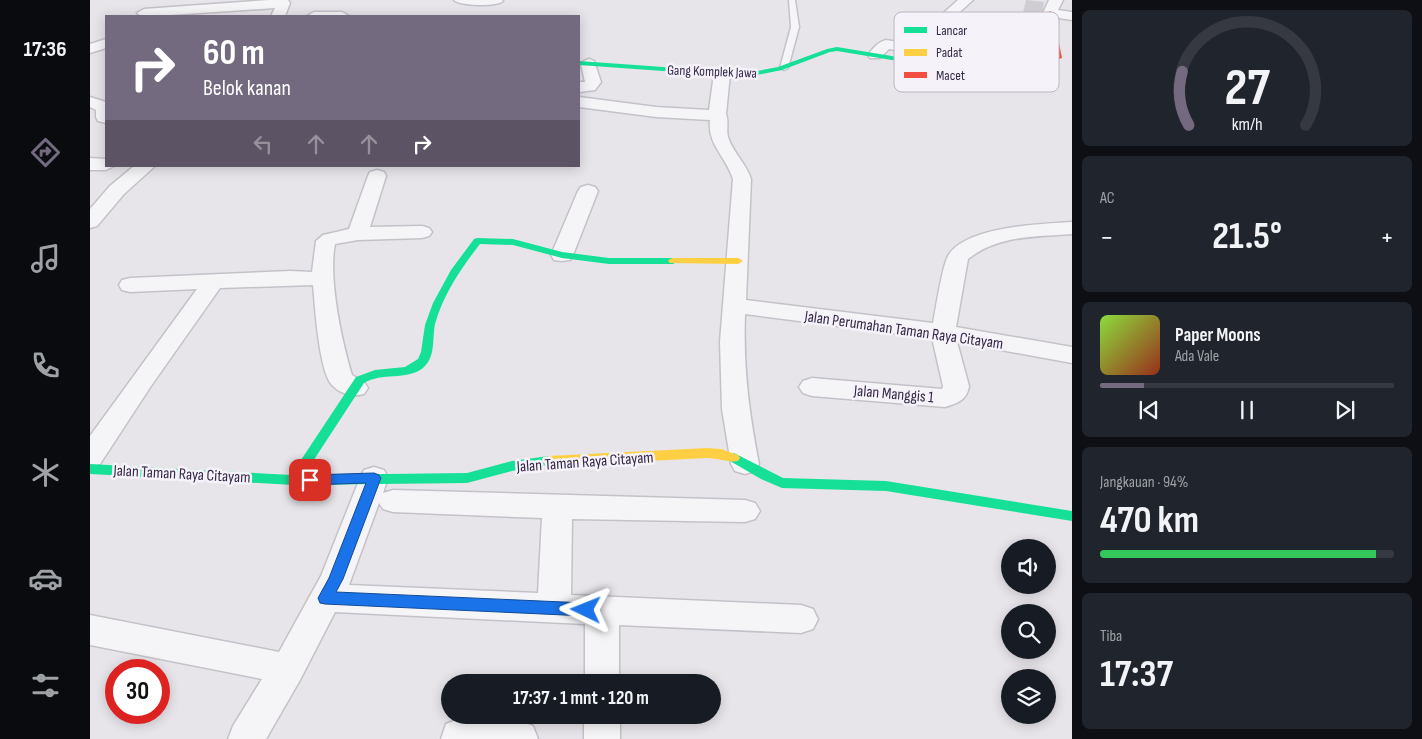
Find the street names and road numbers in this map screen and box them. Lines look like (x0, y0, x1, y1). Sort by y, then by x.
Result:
street label: Gang Komplek Jawa (667, 61, 757, 82)
street label: Jalan Perumahan Taman Raya Citayam (802, 307, 1004, 354)
street label: Jalan Manggis 1 (852, 381, 935, 407)
street label: Jalan Taman Raya Citayam (515, 448, 654, 477)
street label: Jalan Taman Raya Citayam (112, 461, 251, 488)

